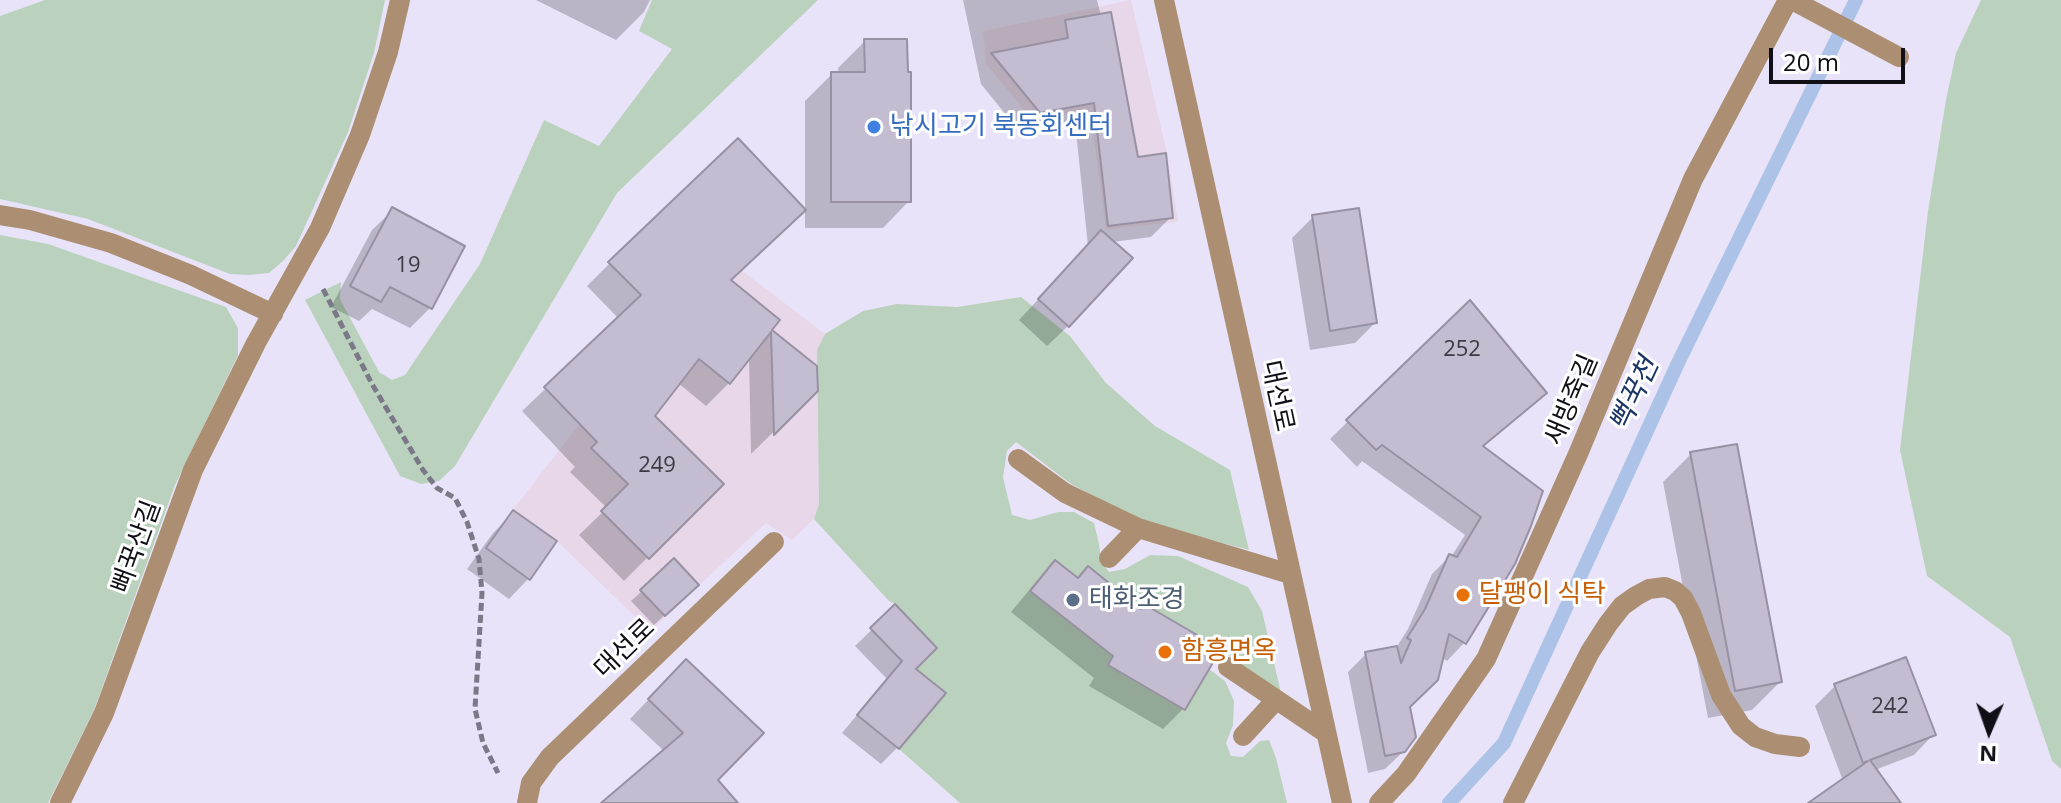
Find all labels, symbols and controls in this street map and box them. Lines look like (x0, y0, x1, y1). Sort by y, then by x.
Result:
scale bar (1773, 32, 1909, 82)
text: 20 m (1783, 45, 1839, 78)
place label: 낚시고기 북동회센터 (890, 111, 1112, 143)
marker: 낚시고기 북동회센터 (865, 118, 883, 136)
house number: 19 (395, 253, 421, 279)
house number: 252 (1443, 337, 1481, 363)
street label: 새방죽길 (1539, 350, 1605, 450)
water label: 뻑꾹천 (1603, 353, 1667, 437)
street label: 대선로 (1254, 358, 1300, 434)
house number: 249 (638, 453, 676, 479)
street label: 뻐꾹산길 (106, 497, 168, 597)
place label: 달팽이 식탁 (1479, 579, 1605, 611)
place label: 태화조경 (1089, 584, 1185, 616)
marker: 달팽이 식탁 (1454, 586, 1472, 604)
marker: 태화조경 (1064, 591, 1082, 609)
street label: 대선로 (588, 613, 662, 685)
place label: 함흥면옥 (1181, 636, 1277, 668)
marker: 함흥면옥 (1156, 643, 1174, 661)
north arrow (1949, 691, 2029, 771)
house number: 242 (1871, 694, 1909, 720)
text: N (1979, 740, 1998, 770)

